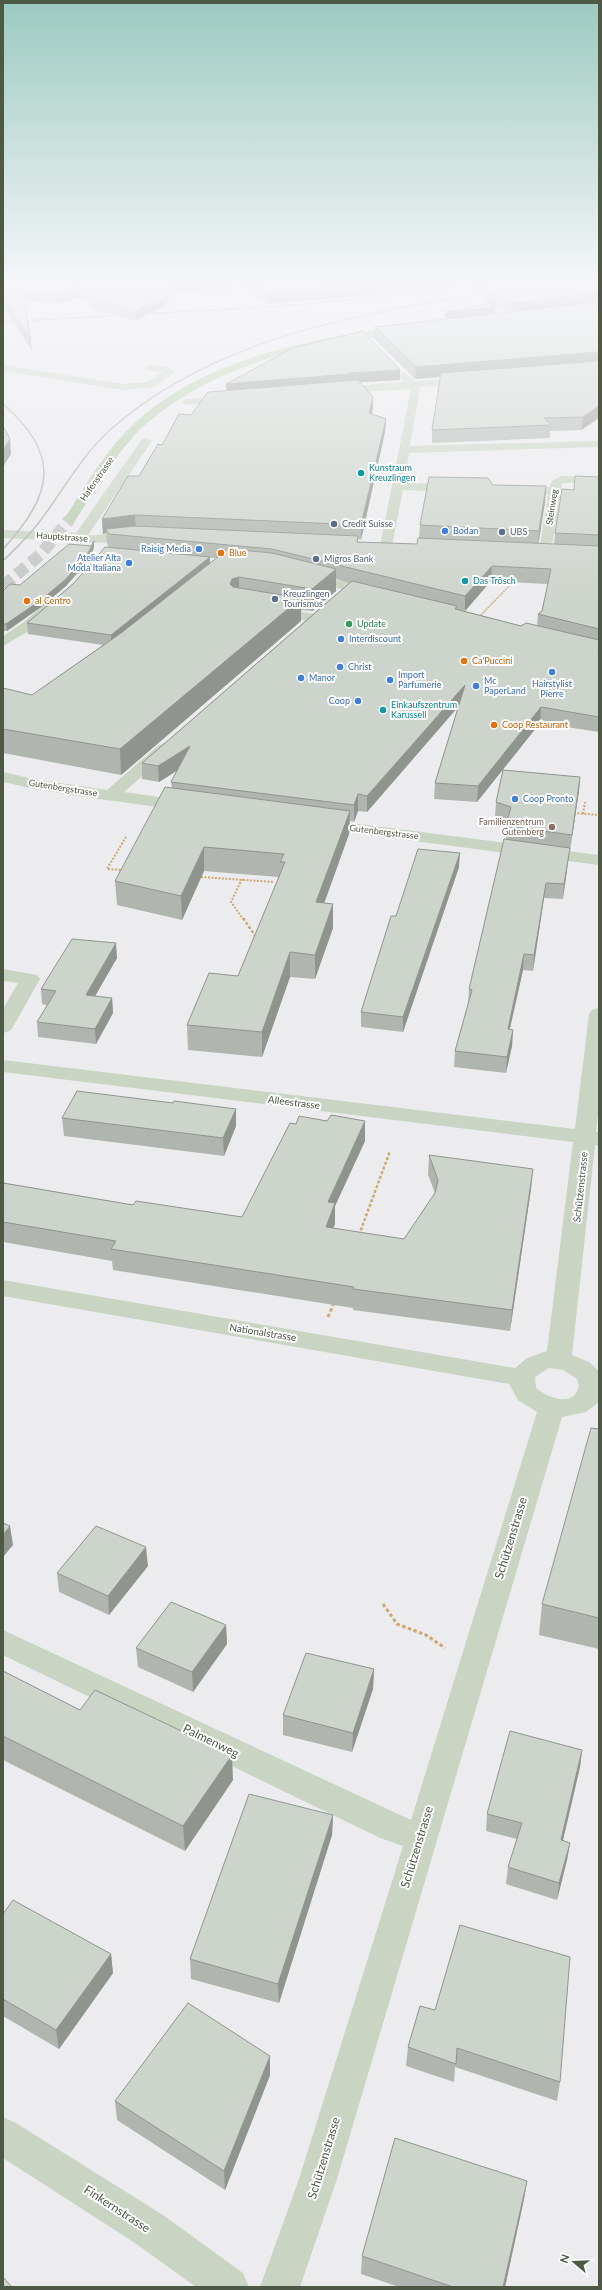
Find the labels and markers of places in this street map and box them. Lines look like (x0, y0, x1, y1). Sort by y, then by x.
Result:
place label: Kunstraum Kreuzlingen (369, 462, 416, 483)
marker: Kunstraum Kreuzlingen (356, 468, 366, 478)
place label: Credit Suisse (342, 518, 393, 529)
marker: Credit Suisse (329, 519, 339, 529)
place label: Bodan (453, 525, 478, 536)
marker: Bodan (440, 526, 450, 536)
place label: UBS (510, 526, 527, 537)
marker: UBS (497, 527, 507, 537)
place label: Raisig Media (141, 543, 191, 554)
marker: Raisig Media (194, 544, 204, 554)
place label: Blue (229, 547, 247, 558)
marker: Blue (216, 548, 226, 558)
place label: Atelier Alta Moda Italiana (68, 552, 121, 573)
place label: Migros Bank (324, 553, 374, 564)
marker: Migros Bank (311, 554, 321, 564)
marker: Atelier Alta Moda Italiana (124, 558, 134, 568)
place label: Das Trösch (473, 575, 516, 586)
marker: Das Trösch (460, 576, 470, 586)
place label: Kreuzlingen Tourismus (283, 588, 330, 609)
marker: Kreuzlingen Tourismus (270, 594, 280, 604)
place label: al Centro (35, 595, 71, 606)
marker: al Centro (22, 596, 32, 606)
place label: Update (357, 618, 386, 629)
marker: Update (344, 619, 354, 629)
place label: Interdiscount (349, 633, 402, 644)
marker: Interdiscount (336, 634, 346, 644)
place label: Ca'Puccini (472, 655, 512, 666)
marker: Ca'Puccini (459, 656, 469, 666)
place label: Christ (348, 661, 372, 672)
marker: Christ (335, 662, 345, 672)
marker: Hairstylist Pierre (547, 667, 557, 677)
place label: Import Parfumerie (398, 669, 442, 690)
place label: Manor (309, 672, 336, 683)
marker: Manor (296, 673, 306, 683)
marker: Import Parfumerie (385, 675, 395, 685)
place label: Mc PaperLand (484, 675, 526, 696)
place label: Hairstylist Pierre (532, 678, 573, 699)
marker: Mc PaperLand (471, 681, 481, 691)
place label: Coop (329, 695, 350, 706)
marker: Coop (353, 696, 363, 706)
place label: Einkaufszentrum Karussell (391, 699, 457, 720)
marker: Einkaufszentrum Karussell (378, 705, 388, 715)
place label: Coop Restaurant (502, 719, 569, 730)
marker: Coop Restaurant (489, 720, 499, 730)
place label: Coop Pronto (523, 793, 573, 804)
marker: Coop Pronto (510, 794, 520, 804)
place label: Familienzentrum Gutenberg (479, 816, 544, 837)
marker: Familienzentrum Gutenberg (547, 822, 557, 832)

